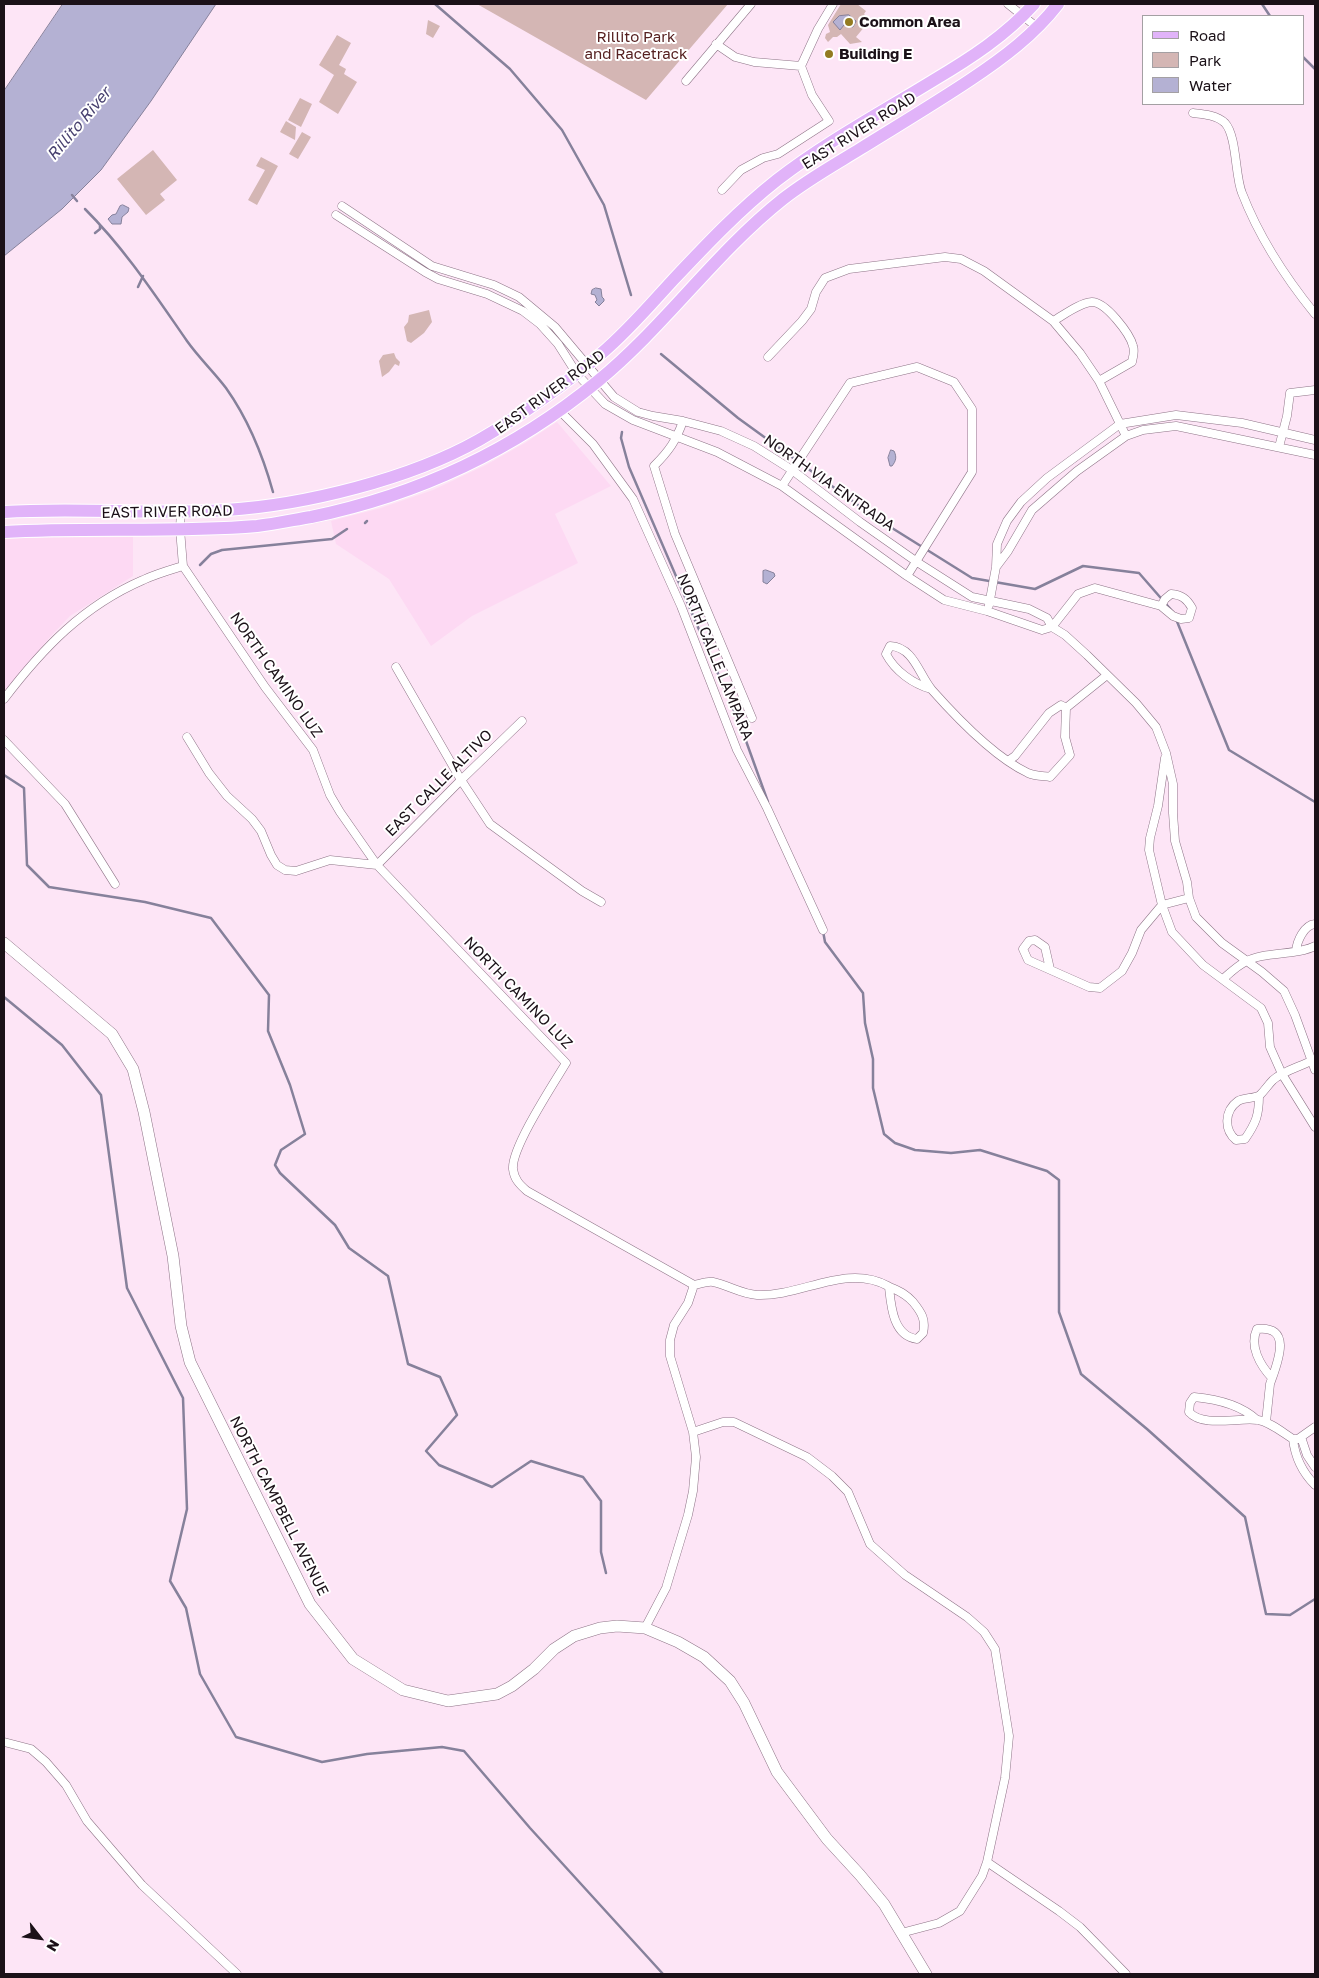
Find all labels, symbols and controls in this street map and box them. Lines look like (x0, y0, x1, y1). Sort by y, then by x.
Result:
place label: Common Area (859, 13, 961, 31)
legend (1142, 15, 1304, 105)
marker: Common Area (843, 16, 855, 28)
text: Road (1189, 26, 1226, 44)
park label: Rillito Park and Racetrack (585, 28, 687, 63)
place label: Building E (839, 45, 912, 63)
marker: Building E (823, 48, 835, 60)
text: Park (1189, 51, 1221, 69)
text: Water (1189, 76, 1232, 94)
water label: Rillito River (43, 84, 115, 164)
street label: EAST RIVER ROAD (799, 89, 919, 173)
street label: EAST RIVER ROAD (492, 346, 608, 438)
street label: NORTH VIA ENTRADA (760, 431, 898, 535)
street label: EAST RIVER ROAD (101, 502, 233, 522)
street label: NORTH CALLE LAMPARA (673, 571, 757, 743)
street label: NORTH CAMINO LUZ (226, 609, 326, 741)
street label: EAST CALLE ALTIVO (382, 726, 496, 840)
street label: NORTH CAMINO LUZ (460, 933, 576, 1053)
street label: NORTH CAMPBELL AVENUE (226, 1413, 332, 1599)
north arrow (15, 1913, 65, 1963)
text: N (43, 1937, 63, 1955)

